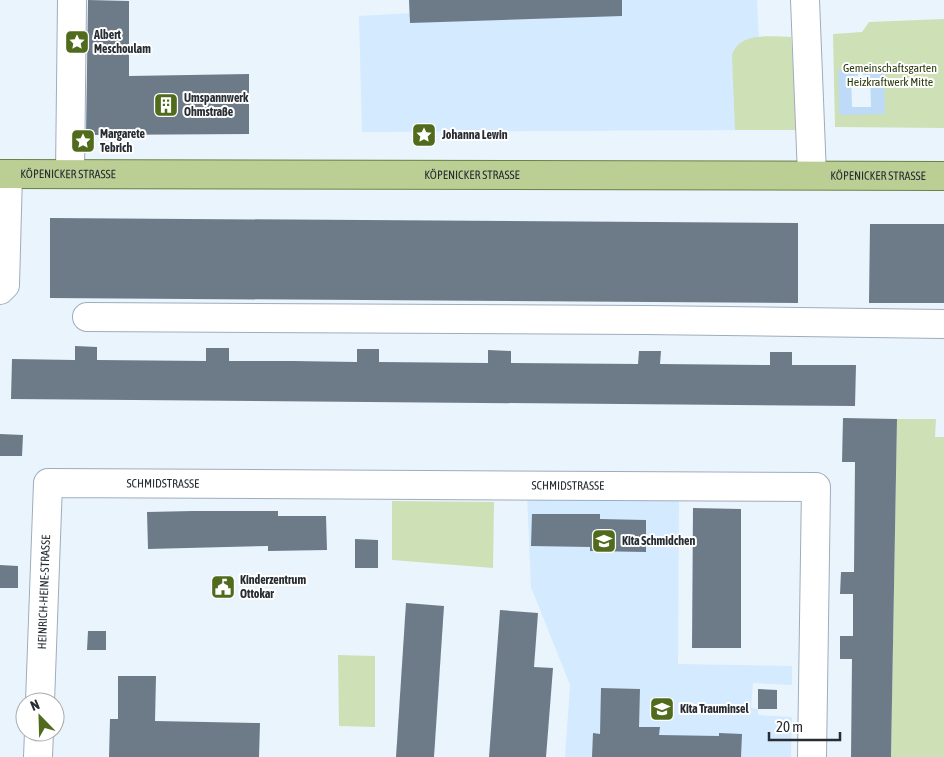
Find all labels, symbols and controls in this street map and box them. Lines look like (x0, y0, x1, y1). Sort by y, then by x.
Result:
place label: Albert Meschoulam (93, 28, 151, 56)
place icon: Albert Meschoulam (64, 29, 90, 55)
park label: Gemeinschaftsgarten Heizkraftwerk Mitte (843, 61, 937, 89)
place label: Umspannwerk Ohmstraße (184, 91, 249, 119)
building icon: Umspannwerk Ohmstraße (153, 92, 179, 118)
place icon: Johanna Lewin (411, 122, 437, 148)
place label: Margarete Tebrich (100, 127, 146, 155)
place icon: Margarete Tebrich (70, 128, 96, 154)
place label: Johanna Lewin (441, 128, 508, 142)
street label: KÖPENICKER STRASSE (20, 167, 116, 181)
street label: KÖPENICKER STRASSE (424, 168, 520, 182)
street label: KÖPENICKER STRASSE (830, 169, 926, 183)
street label: SCHMIDSTRASSE (126, 476, 199, 491)
street label: SCHMIDSTRASSE (531, 479, 604, 493)
school or university icon: Kita Schmidchen (591, 528, 617, 554)
place label: Kita Schmidchen (622, 534, 695, 548)
street label: HEINRICH-HEINE-STRASSE (35, 535, 53, 650)
place label: Kinderzentrum Ottokar (240, 573, 306, 601)
public building icon: Kinderzentrum Ottokar (210, 574, 236, 600)
north arrow (15, 692, 65, 742)
text: N (28, 696, 42, 714)
school or university icon: Kita Trauminsel (649, 696, 675, 722)
place label: Kita Trauminsel (680, 702, 749, 716)
scale bar (769, 710, 840, 742)
text: 20 m (776, 718, 803, 735)

